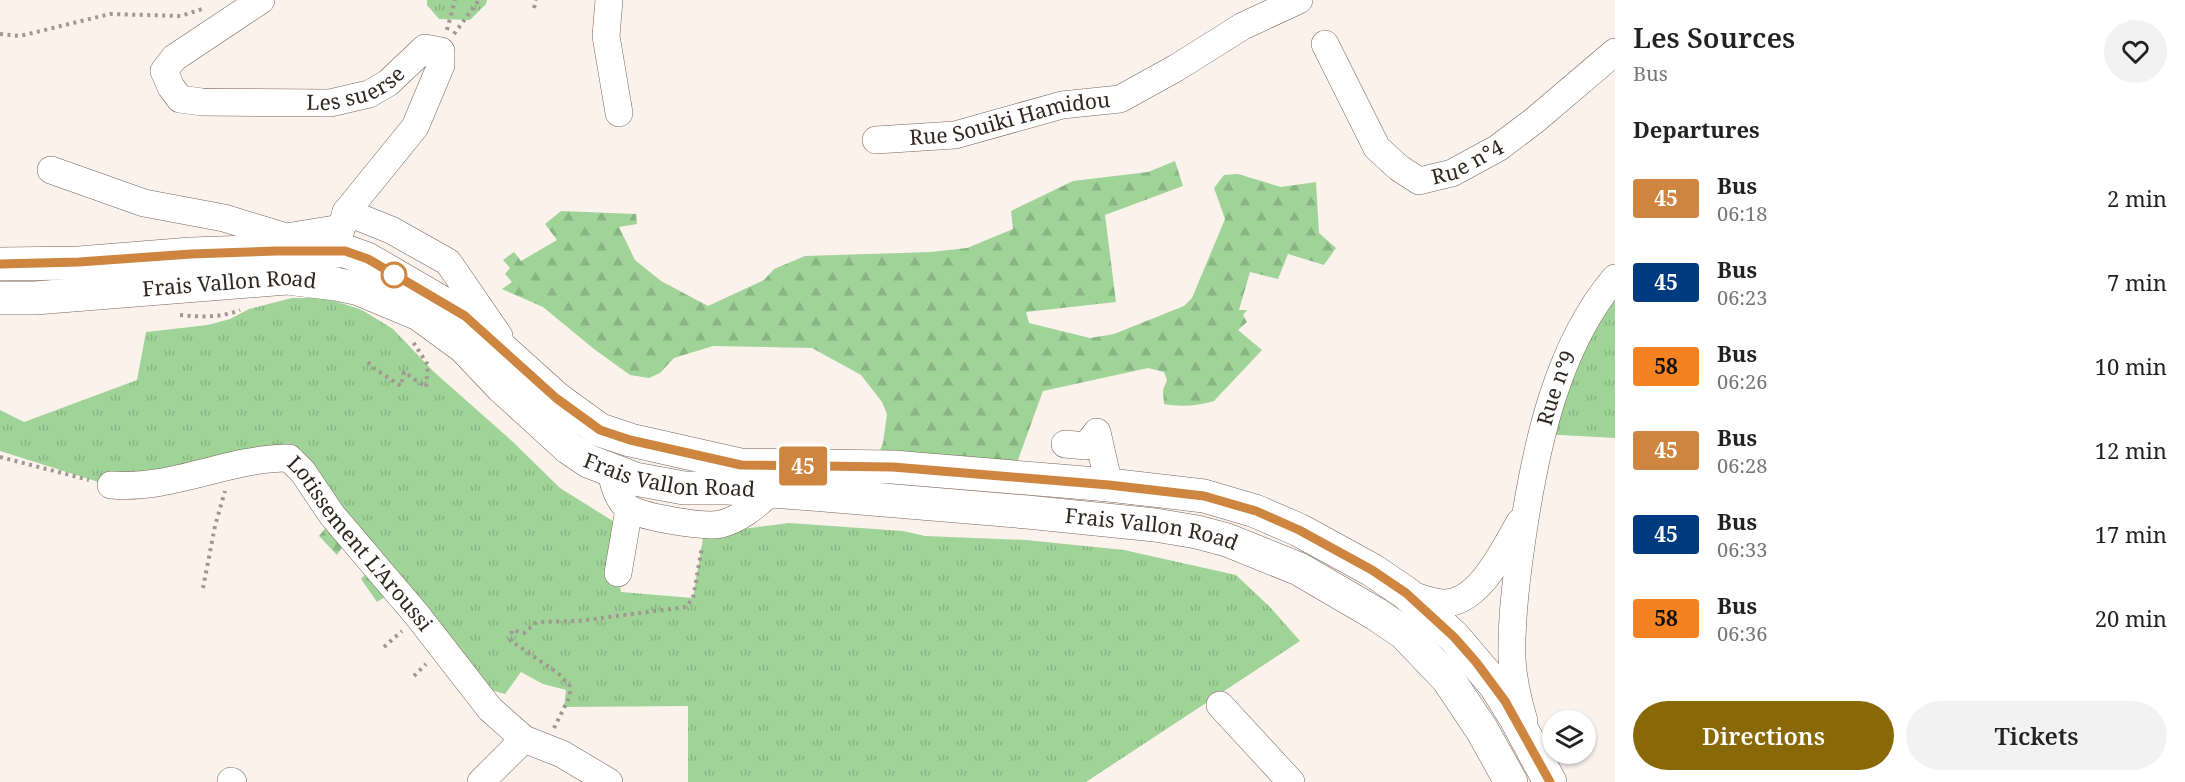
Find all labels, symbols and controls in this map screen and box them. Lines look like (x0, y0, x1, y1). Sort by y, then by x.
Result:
text: Les Sources (1633, 18, 1795, 56)
button: heart (2104, 20, 2167, 83)
street label: Les suerse (306, 59, 410, 116)
text: Bus (1633, 60, 1668, 87)
street label: Rue Souiki Hamidou (908, 85, 1112, 151)
text: Departures (1633, 114, 1760, 144)
street label: Rue n°4 (1428, 133, 1508, 190)
text: Bus (1717, 170, 1757, 200)
text: 2 min (2107, 183, 2167, 213)
text: 45 (1654, 184, 1678, 212)
text: 06:18 (1717, 200, 1767, 227)
text: Bus (1717, 254, 1757, 284)
unlabelled marker (381, 262, 407, 288)
street label: Frais Vallon Road (141, 263, 318, 302)
text: 7 min (2107, 267, 2167, 297)
text: 45 (1654, 268, 1678, 296)
text: 06:23 (1717, 284, 1767, 311)
text: Bus (1717, 338, 1757, 368)
street label: Rue n°9 (1530, 346, 1582, 428)
text: 10 min (2095, 351, 2167, 381)
text: 58 (1654, 352, 1678, 380)
text: 06:26 (1717, 368, 1767, 395)
text: Bus (1717, 422, 1757, 452)
text: 12 min (2095, 435, 2167, 465)
text: 45 (1654, 436, 1678, 464)
street label: Frais Vallon Road (580, 446, 756, 503)
line badge: 45 (776, 446, 830, 486)
street label: Lotissement L'Aroussi (281, 449, 440, 637)
text: 45 (791, 452, 815, 480)
text: 06:28 (1717, 452, 1767, 479)
street label: Frais Vallon Road (1064, 501, 1243, 556)
text: Bus (1717, 506, 1757, 536)
text: 17 min (2095, 519, 2167, 549)
text: 45 (1654, 520, 1678, 548)
text: 06:33 (1717, 536, 1767, 563)
text: Bus (1717, 590, 1757, 620)
text: 20 min (2095, 603, 2167, 633)
text: 58 (1654, 604, 1678, 632)
text: 06:36 (1717, 620, 1767, 647)
button: Directions (1633, 701, 1894, 770)
button: Tickets (1906, 701, 2167, 770)
map controls (1542, 710, 1596, 764)
button: layers (1542, 710, 1596, 764)

